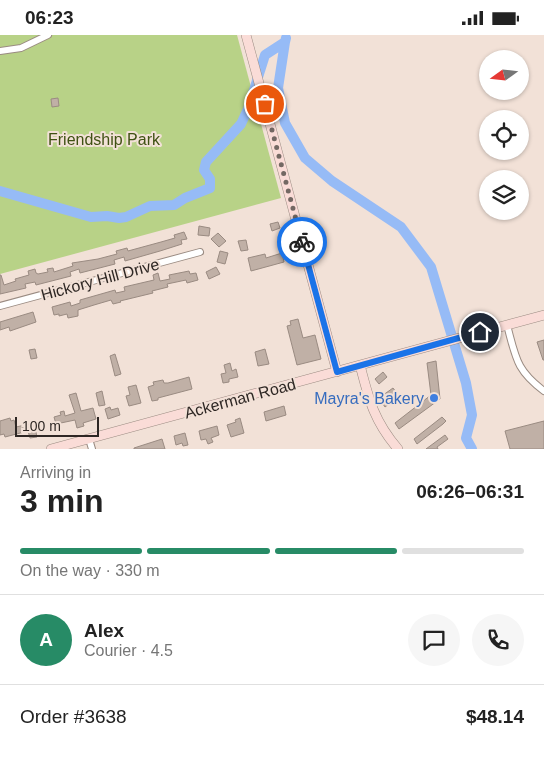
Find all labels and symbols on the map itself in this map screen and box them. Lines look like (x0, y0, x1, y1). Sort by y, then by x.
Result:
north arrow (479, 50, 529, 100)
pin (244, 83, 286, 125)
park label: Friendship Park (48, 131, 161, 148)
courier (277, 217, 327, 267)
street label: Hickory Hill Drive (39, 255, 161, 303)
pin (459, 311, 501, 353)
street label: Ackerman Road (183, 375, 298, 422)
place label: Mayra's Bakery (314, 390, 424, 407)
marker: Mayra's Bakery (428, 392, 440, 404)
scale bar (15, 414, 99, 437)

